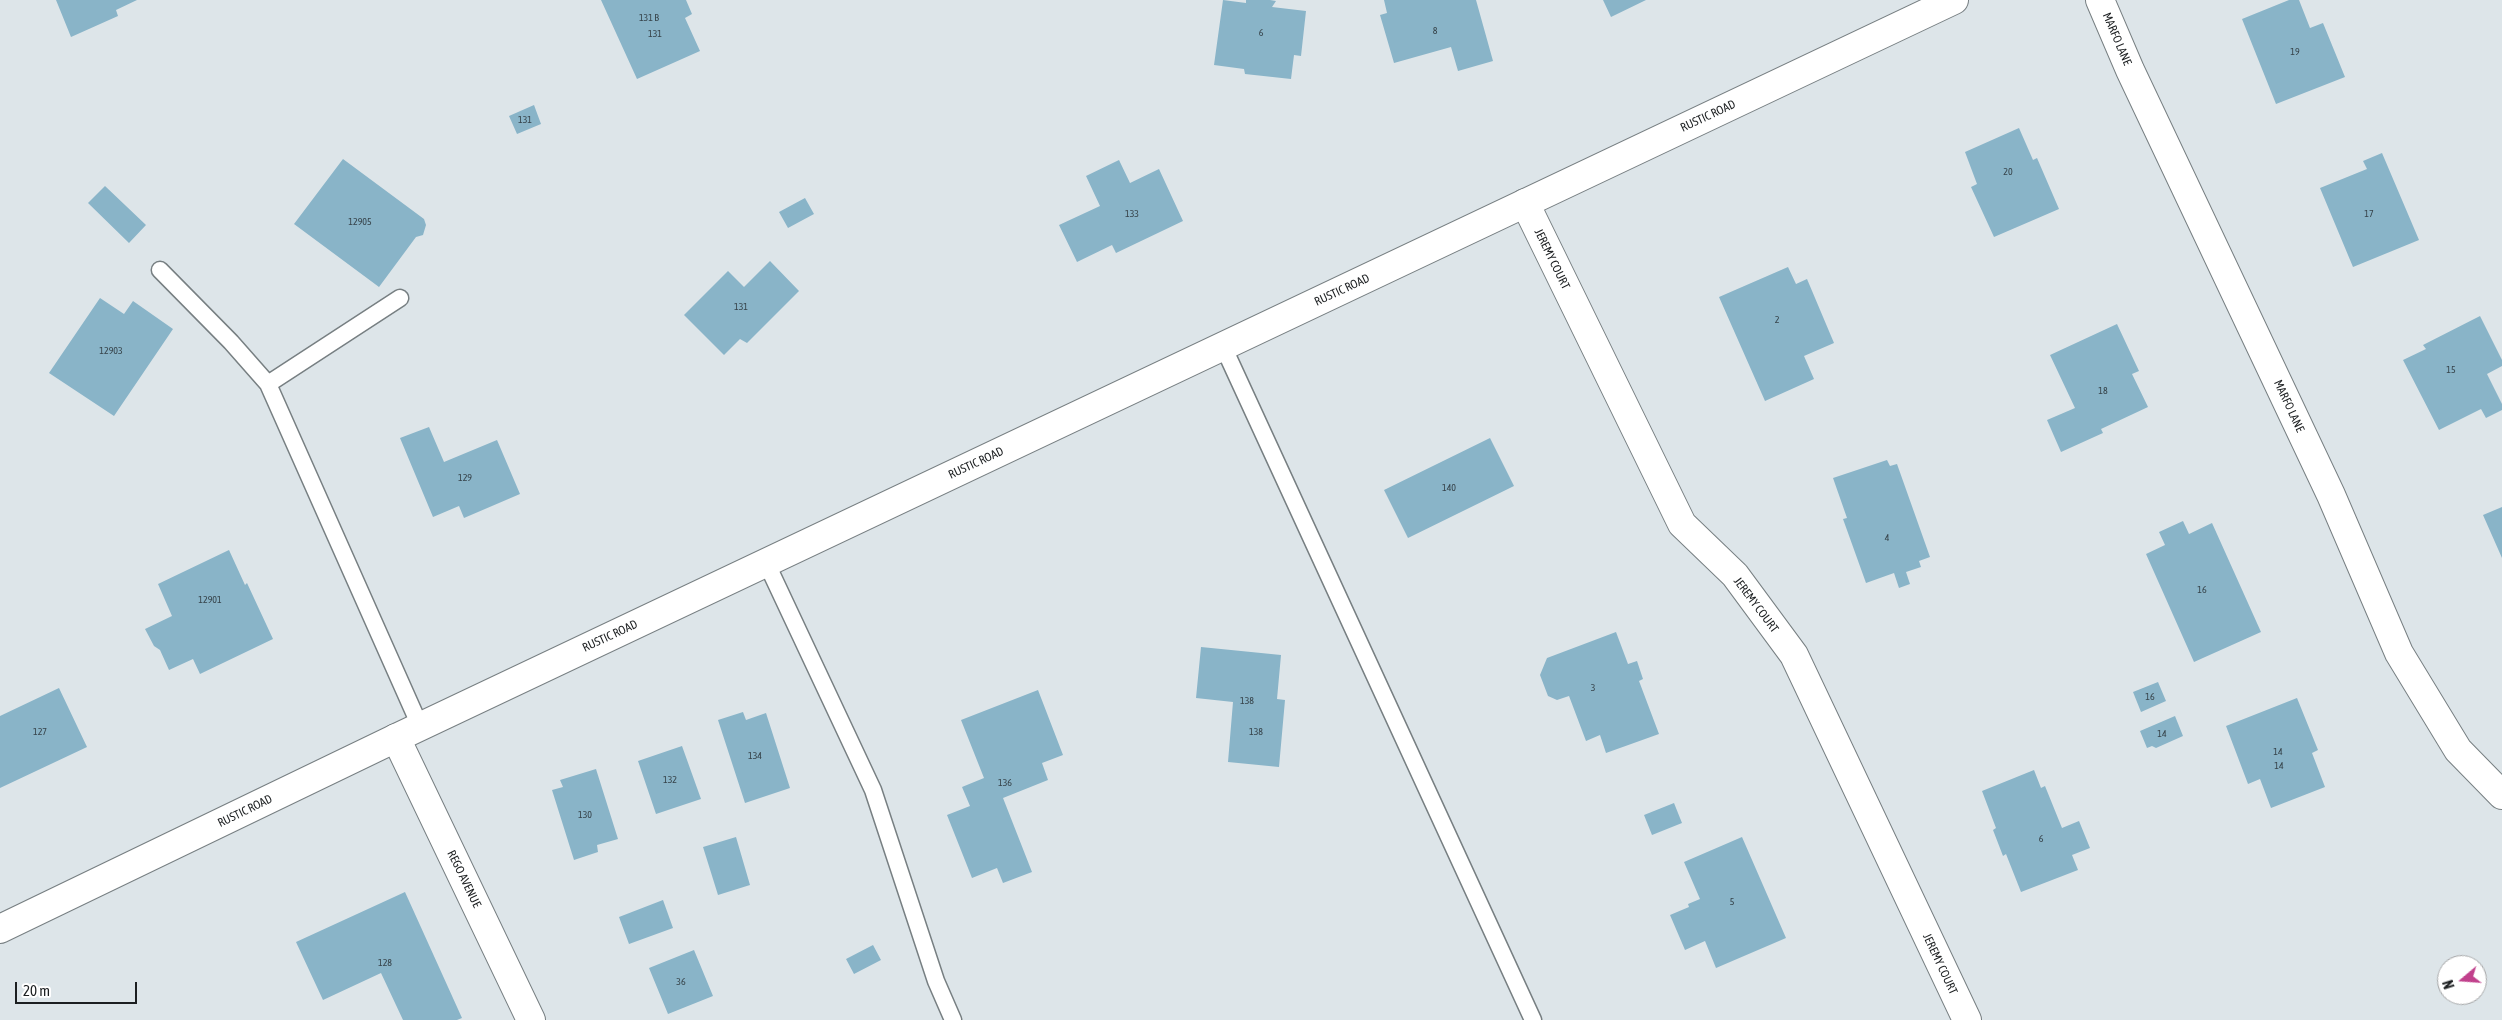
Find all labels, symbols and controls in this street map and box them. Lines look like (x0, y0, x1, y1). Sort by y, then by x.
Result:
street label: MARFO LANE (2099, 10, 2135, 68)
house number: 131 B (639, 12, 659, 24)
house number: 8 (1433, 25, 1437, 37)
house number: 6 (1259, 27, 1263, 39)
house number: 131 (648, 28, 662, 40)
house number: 19 (2290, 46, 2300, 58)
street label: RUSTIC ROAD (1678, 97, 1738, 135)
house number: 131 (518, 114, 532, 126)
house number: 20 (2003, 166, 2013, 178)
house number: 133 (1125, 208, 1139, 220)
house number: 17 (2364, 208, 2374, 220)
house number: 12905 (348, 216, 372, 228)
street label: JEREMY COURT (1531, 226, 1573, 292)
street label: RUSTIC ROAD (1312, 271, 1372, 309)
house number: 131 (734, 301, 748, 313)
house number: 2 (1775, 314, 1779, 326)
house number: 12903 (99, 345, 123, 357)
house number: 15 (2446, 364, 2456, 376)
street label: MARFO LANE (2271, 378, 2307, 434)
house number: 18 (2098, 385, 2108, 397)
street label: RUSTIC ROAD (946, 444, 1006, 482)
house number: 129 (458, 472, 472, 484)
house number: 140 (1442, 482, 1456, 494)
house number: 4 (1885, 532, 1889, 544)
street label: JEREMY COURT (1731, 574, 1781, 636)
house number: 16 (2197, 584, 2207, 596)
house number: 12901 (198, 594, 222, 606)
street label: RUSTIC ROAD (580, 617, 640, 655)
house number: 3 (1591, 682, 1595, 694)
house number: 16 (2145, 691, 2155, 703)
house number: 138 (1240, 695, 1254, 707)
house number: 127 (33, 726, 47, 738)
house number: 138 (1249, 726, 1263, 738)
house number: 14 (2157, 728, 2167, 740)
house number: 14 (2273, 746, 2283, 758)
house number: 134 (748, 750, 762, 762)
house number: 14 (2274, 760, 2284, 772)
house number: 132 (663, 774, 677, 786)
house number: 136 (998, 777, 1012, 789)
street label: RUSTIC ROAD (215, 792, 275, 830)
house number: 130 (578, 809, 592, 821)
house number: 6 (2039, 833, 2043, 845)
street label: REGO AVENUE (444, 848, 484, 910)
house number: 5 (1730, 896, 1734, 908)
street label: JEREMY COURT (1920, 931, 1960, 997)
north arrow (2437, 955, 2487, 1005)
house number: 128 (378, 957, 392, 969)
scale bar (18, 972, 140, 1004)
house number: 36 (676, 976, 686, 988)
text: N (2440, 978, 2458, 991)
text: 20 m (23, 982, 50, 999)

